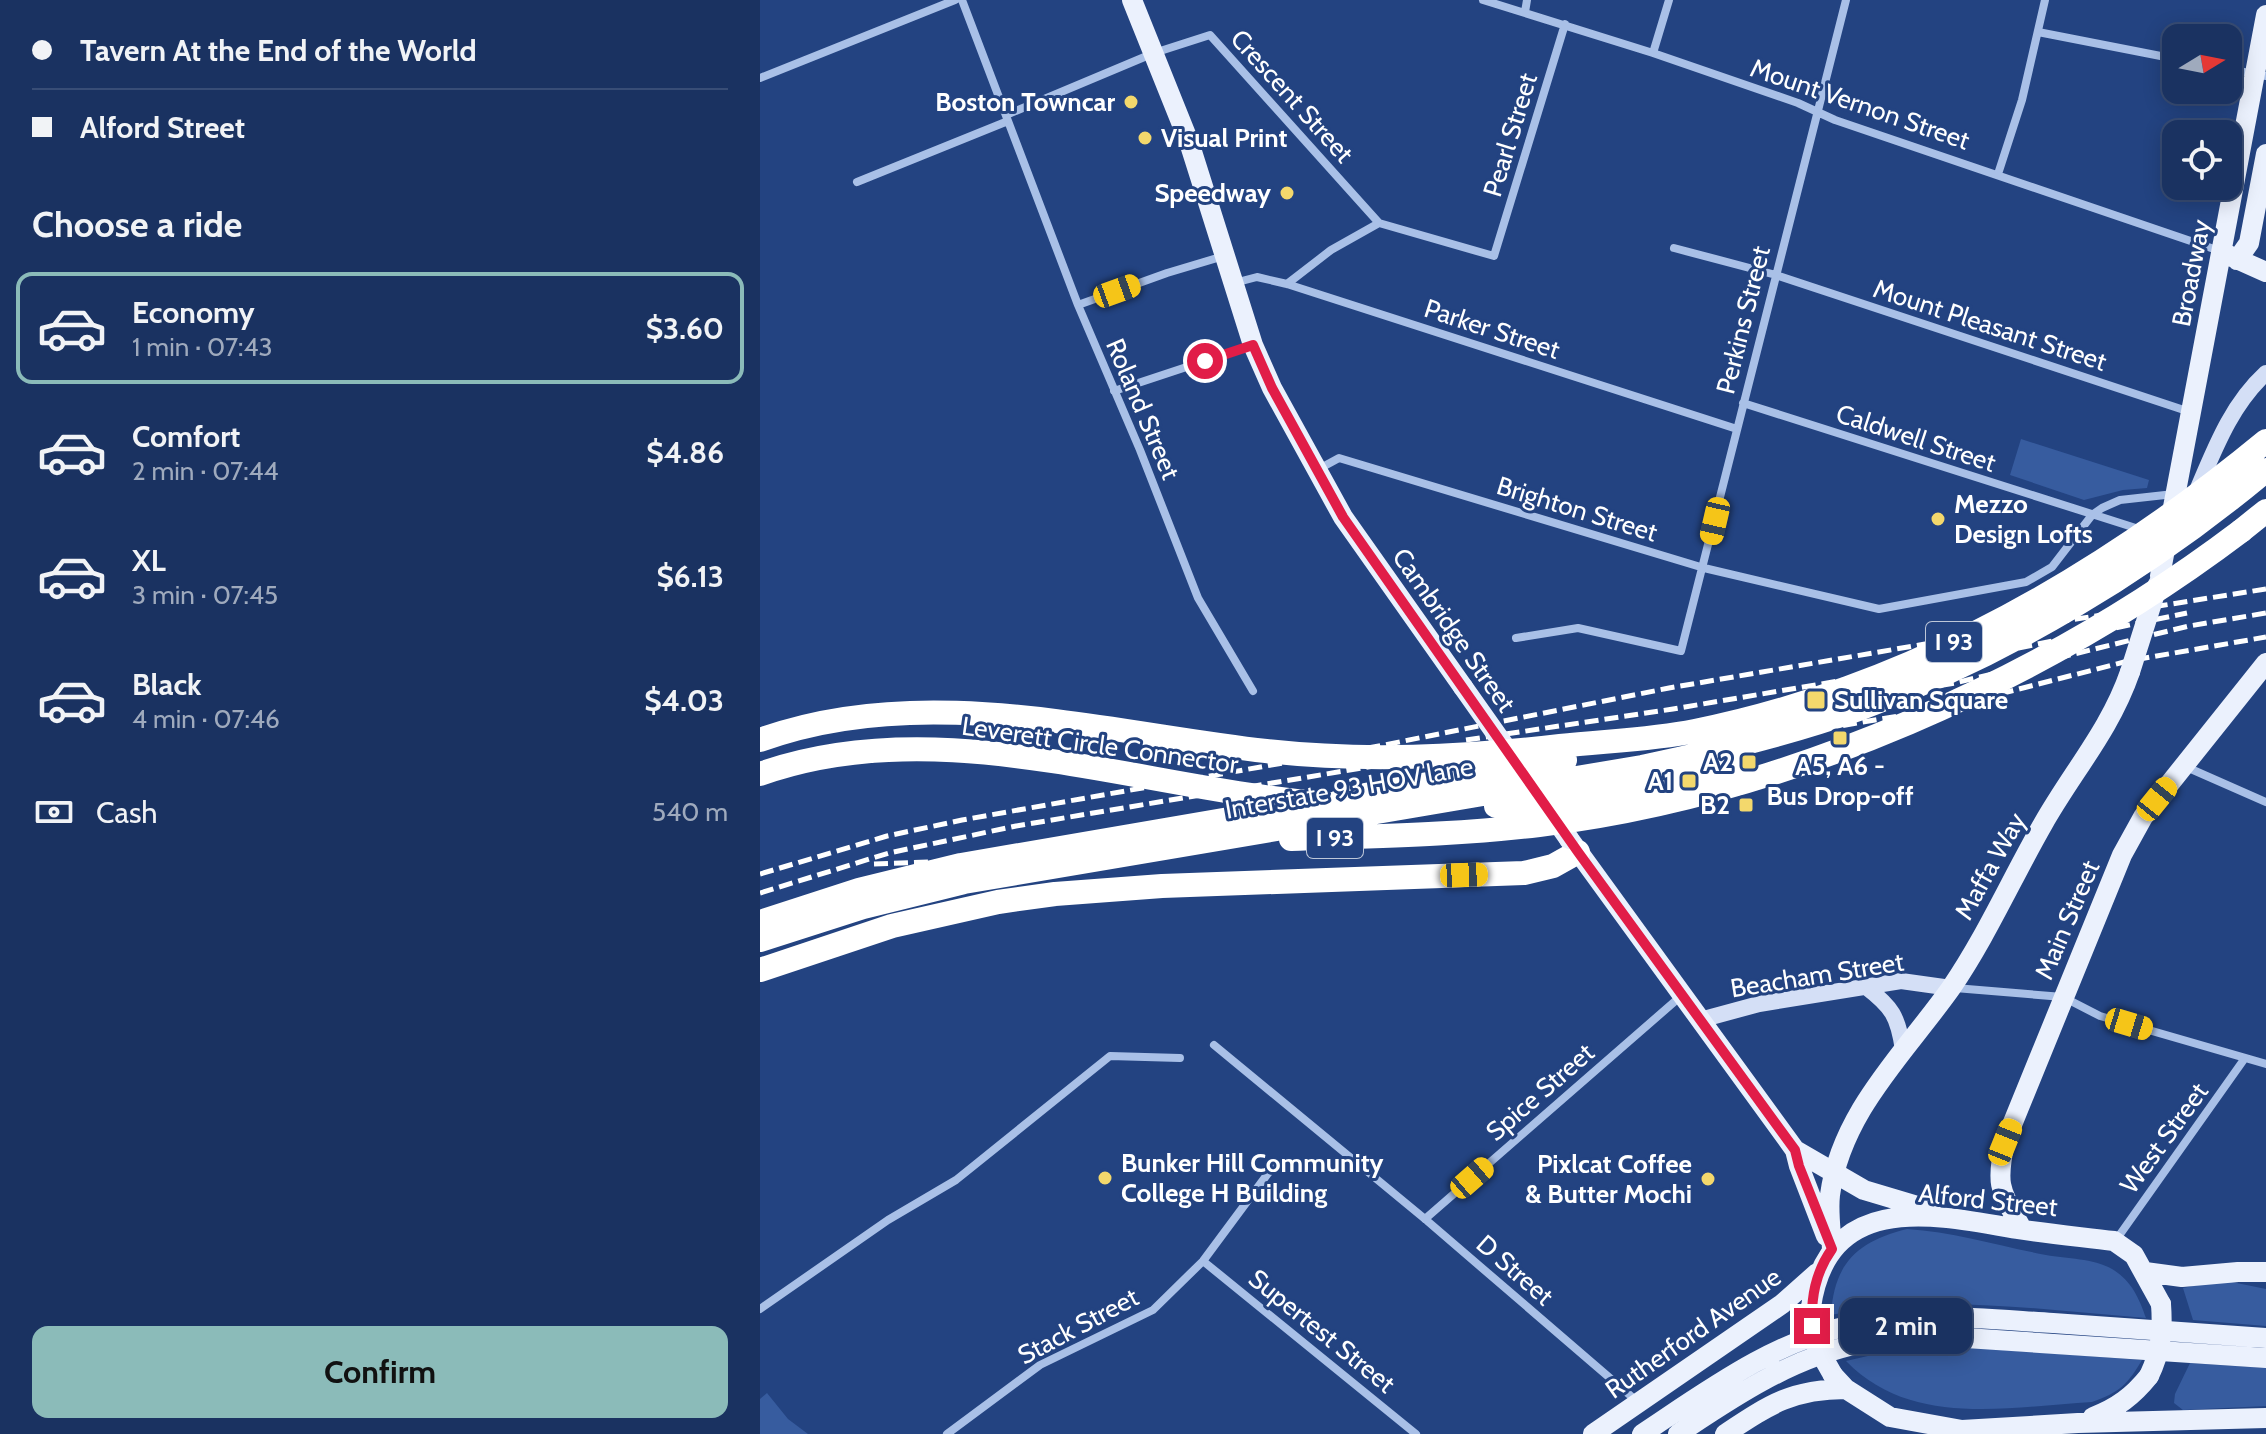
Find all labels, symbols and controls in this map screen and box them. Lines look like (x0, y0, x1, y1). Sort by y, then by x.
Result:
street label: Crescent Street (1224, 23, 1360, 169)
north arrow (2162, 24, 2242, 104)
map controls (2162, 24, 2242, 200)
text: Tavern At the End of the World (80, 32, 477, 69)
street label: Mount Vernon Street (1746, 52, 1974, 157)
street label: Pearl Street (1476, 69, 1544, 201)
place label: Boston Towncar (935, 86, 1115, 118)
marker: Boston Towncar (1122, 93, 1140, 111)
text: Alford Street (80, 109, 245, 146)
button: locate (2162, 120, 2242, 200)
place label: Visual Print (1161, 122, 1287, 154)
marker: Visual Print (1136, 129, 1154, 147)
place label: Speedway (1154, 177, 1271, 209)
marker: Speedway (1278, 184, 1296, 202)
text: Choose a ride (32, 202, 242, 246)
street label: Broadway (2165, 217, 2217, 329)
street label: Perkins Street (1709, 243, 1777, 397)
car (1090, 272, 1144, 310)
street label: Mount Pleasant Street (1869, 272, 2111, 378)
icon: car (36, 292, 108, 364)
street label: Parker Street (1420, 292, 1564, 366)
text: Economy (132, 294, 255, 331)
text: $3.60 (646, 310, 724, 347)
text: 1 min · 07:43 (132, 331, 273, 363)
street label: Roland Street (1099, 334, 1187, 484)
route start (1187, 343, 1223, 379)
street label: Caldwell Street (1832, 397, 2000, 479)
icon: car (36, 416, 108, 488)
text: Comfort (132, 418, 240, 455)
text: $4.86 (646, 434, 724, 471)
text: 2 min · 07:44 (132, 455, 279, 487)
street label: Brighton Street (1493, 469, 1661, 549)
place label: Mezzo Design Lofts (1954, 488, 2093, 550)
car (1698, 495, 1732, 547)
marker: Mezzo Design Lofts (1929, 510, 1947, 528)
icon: car (36, 540, 108, 612)
text: XL (132, 542, 166, 579)
street label: Cambridge Street (1386, 542, 1523, 718)
text: $6.13 (656, 558, 724, 595)
text: 3 min · 07:45 (132, 579, 278, 611)
road number: I 93 (1926, 622, 1982, 662)
icon: car (36, 664, 108, 736)
text: Black (132, 666, 202, 703)
text: $4.03 (644, 682, 724, 719)
place label: Sullivan Square (1834, 684, 2008, 716)
marker: Sullivan Square (1805, 689, 1827, 711)
text: 4 min · 07:46 (132, 703, 280, 735)
street label: Leverett Circle Connector (960, 710, 1241, 780)
marker: A5, A6 - Bus Drop-off (1831, 729, 1849, 747)
place label: A2 (1703, 746, 1733, 778)
street label: Interstate 93 HOV lane (1222, 750, 1476, 826)
place label: A5, A6 - Bus Drop-off (1766, 750, 1914, 812)
marker: A2 (1740, 753, 1758, 771)
place label: A1 (1648, 765, 1673, 797)
marker: A1 (1680, 772, 1698, 790)
car (2133, 773, 2181, 825)
place label: B2 (1700, 789, 1730, 821)
icon: cash (32, 790, 76, 834)
text: Cash (96, 794, 158, 831)
text: 540 m (652, 796, 728, 828)
marker: B2 (1737, 796, 1755, 814)
street label: Maffa Way (1948, 807, 2032, 925)
road number: I 93 (1307, 818, 1363, 858)
street label: Main Street (2028, 855, 2106, 984)
car (1440, 862, 1488, 888)
street label: Beacham Street (1728, 945, 1906, 1005)
car (2103, 1006, 2155, 1042)
street label: Spice Street (1479, 1036, 1601, 1148)
street label: West Street (2113, 1076, 2215, 1200)
car (1985, 1115, 2025, 1169)
place label: Bunker Hill Community College H Building (1121, 1147, 1384, 1209)
place label: Pixlcat Coffee & Butter Mochi (1525, 1148, 1692, 1210)
car (1446, 1153, 1498, 1203)
marker: Bunker Hill Community College H Building (1096, 1169, 1114, 1187)
marker: Pixlcat Coffee & Butter Mochi (1699, 1170, 1717, 1188)
street label: Alford Street (1917, 1177, 2059, 1223)
street label: D Street (1470, 1228, 1560, 1312)
street label: Rutherford Avenue (1599, 1261, 1787, 1405)
street label: Supertest Street (1242, 1262, 1402, 1400)
street label: Stack Street (1012, 1281, 1144, 1371)
callout: 2 min (1840, 1298, 1972, 1354)
route end (1794, 1308, 1830, 1344)
text: 2 min (1875, 1310, 1937, 1342)
button: Confirm (32, 1326, 728, 1418)

